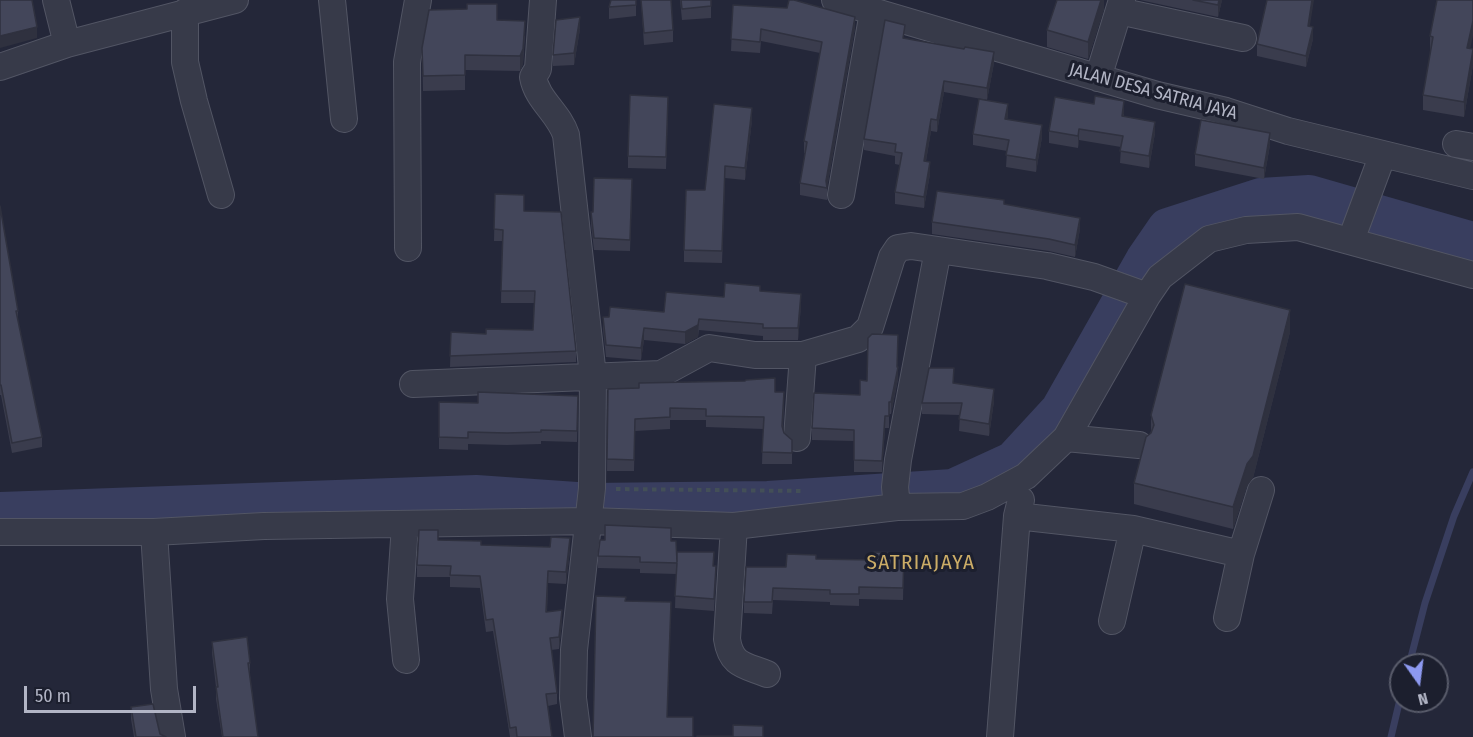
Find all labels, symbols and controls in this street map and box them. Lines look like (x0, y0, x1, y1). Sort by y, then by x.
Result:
street label: JALAN DESA SATRIA JAYA (1067, 59, 1239, 125)
district label: SATRIAJAYA (866, 550, 976, 576)
north arrow (1389, 653, 1449, 713)
scale bar (27, 674, 200, 712)
text: 50 m (35, 685, 71, 707)
text: N (1416, 689, 1430, 709)

